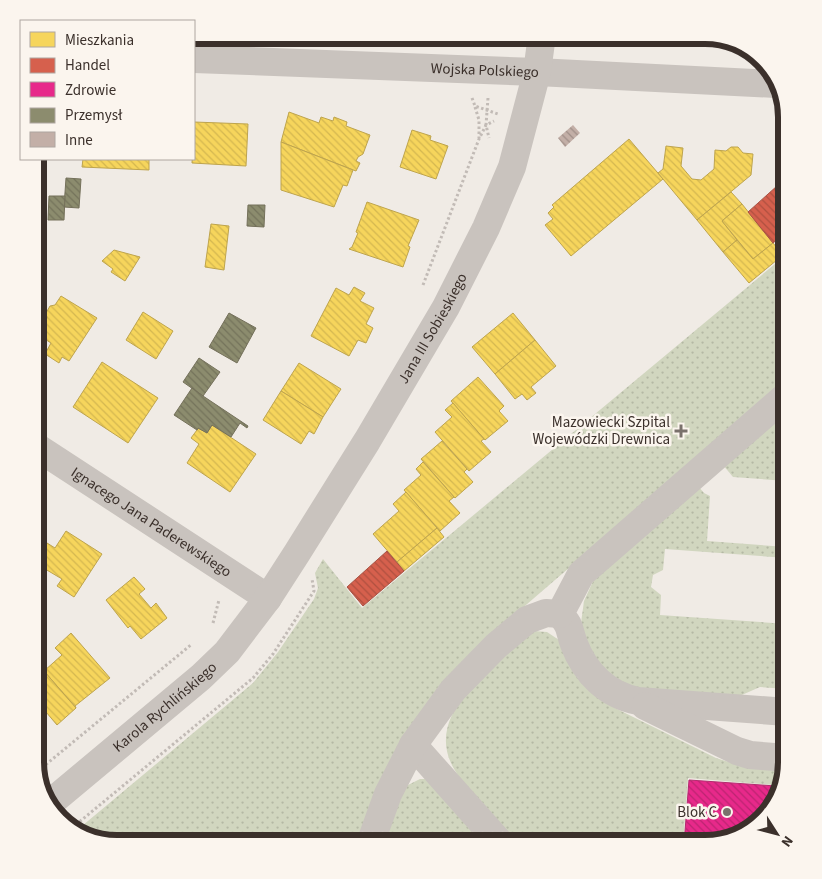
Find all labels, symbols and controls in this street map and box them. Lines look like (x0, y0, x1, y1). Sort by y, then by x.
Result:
legend (20, 20, 195, 160)
text: Mieszkania (65, 30, 134, 51)
text: Handel (65, 55, 110, 76)
street label: Wojska Polskiego (430, 57, 539, 83)
text: Zdrowie (65, 80, 116, 101)
text: Przemysł (65, 105, 123, 126)
text: Inne (65, 130, 93, 151)
street label: Jana III Sobieskiego (393, 269, 472, 387)
place label: Mazowiecki Szpital Wojewódzki Drewnica (532, 412, 670, 450)
marker: Mazowiecki Szpital Wojewódzki Drewnica (674, 424, 688, 438)
street label: Ignacego Jana Paderewskiego (67, 462, 236, 582)
street label: Karola Rychlińskiego (108, 657, 221, 757)
place label: Blok C (677, 802, 717, 823)
marker: Blok C (721, 806, 733, 818)
north arrow (752, 809, 802, 859)
text: N (776, 831, 798, 851)

